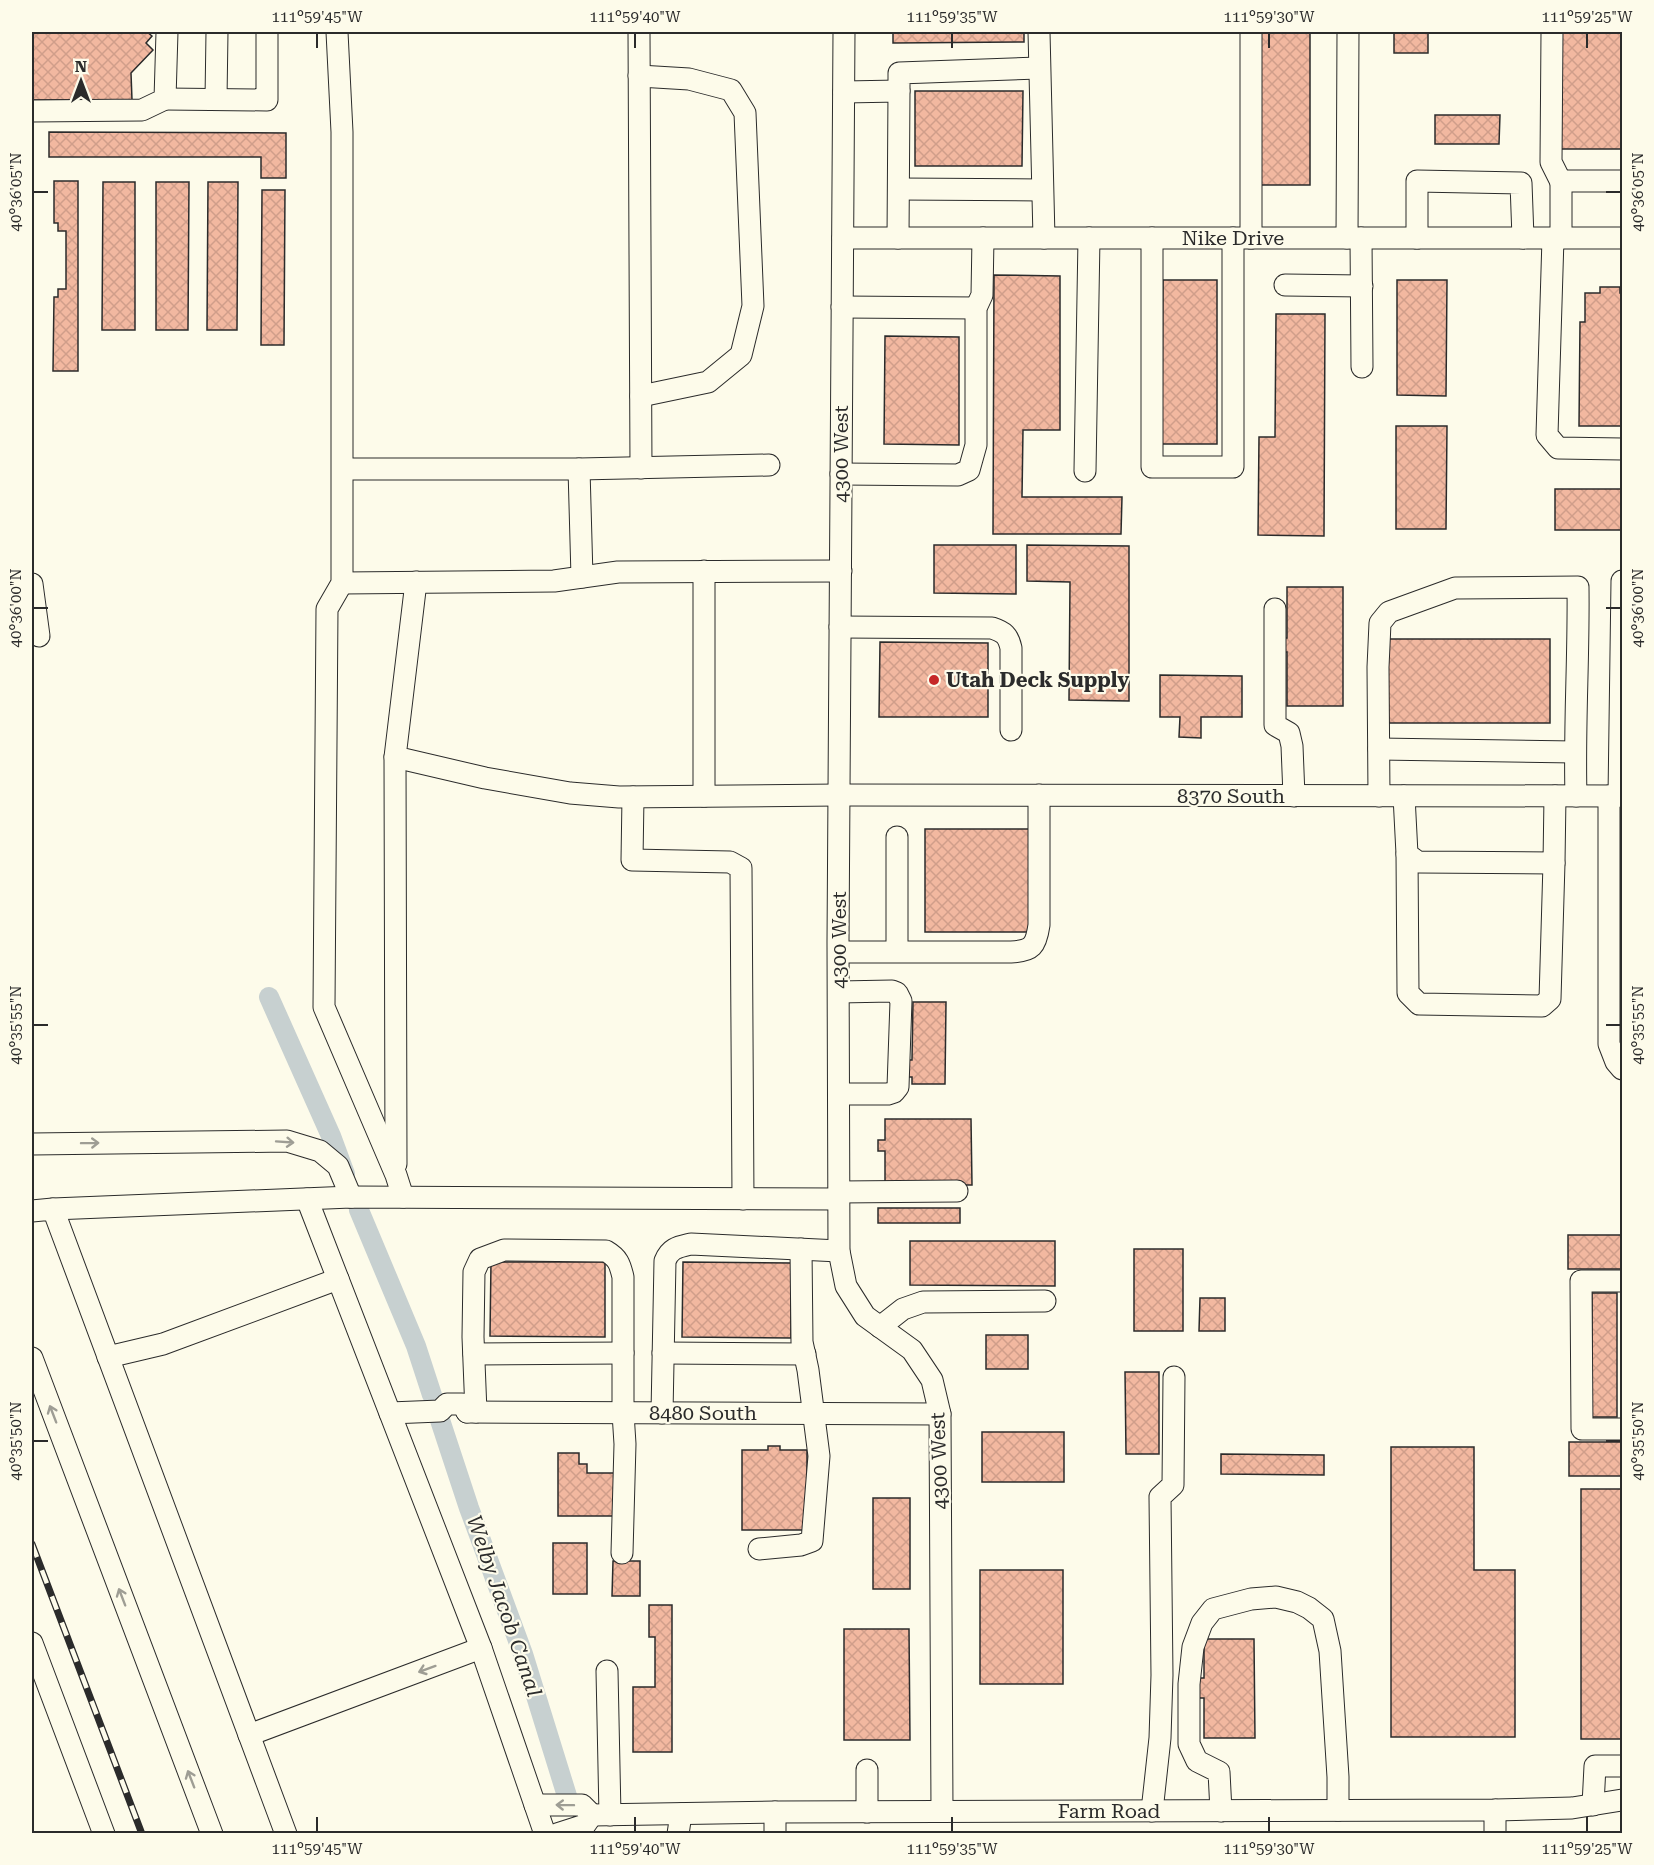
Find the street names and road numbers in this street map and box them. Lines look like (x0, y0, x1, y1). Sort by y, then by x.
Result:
street label: Nike Drive (1182, 226, 1284, 250)
street label: 4300 West (829, 405, 853, 503)
street label: 8370 South (1177, 784, 1285, 808)
street label: 4300 West (827, 891, 851, 989)
street label: 8480 South (649, 1401, 757, 1425)
street label: 4300 West (925, 1411, 953, 1510)
street label: Farm Road (1058, 1799, 1160, 1823)

